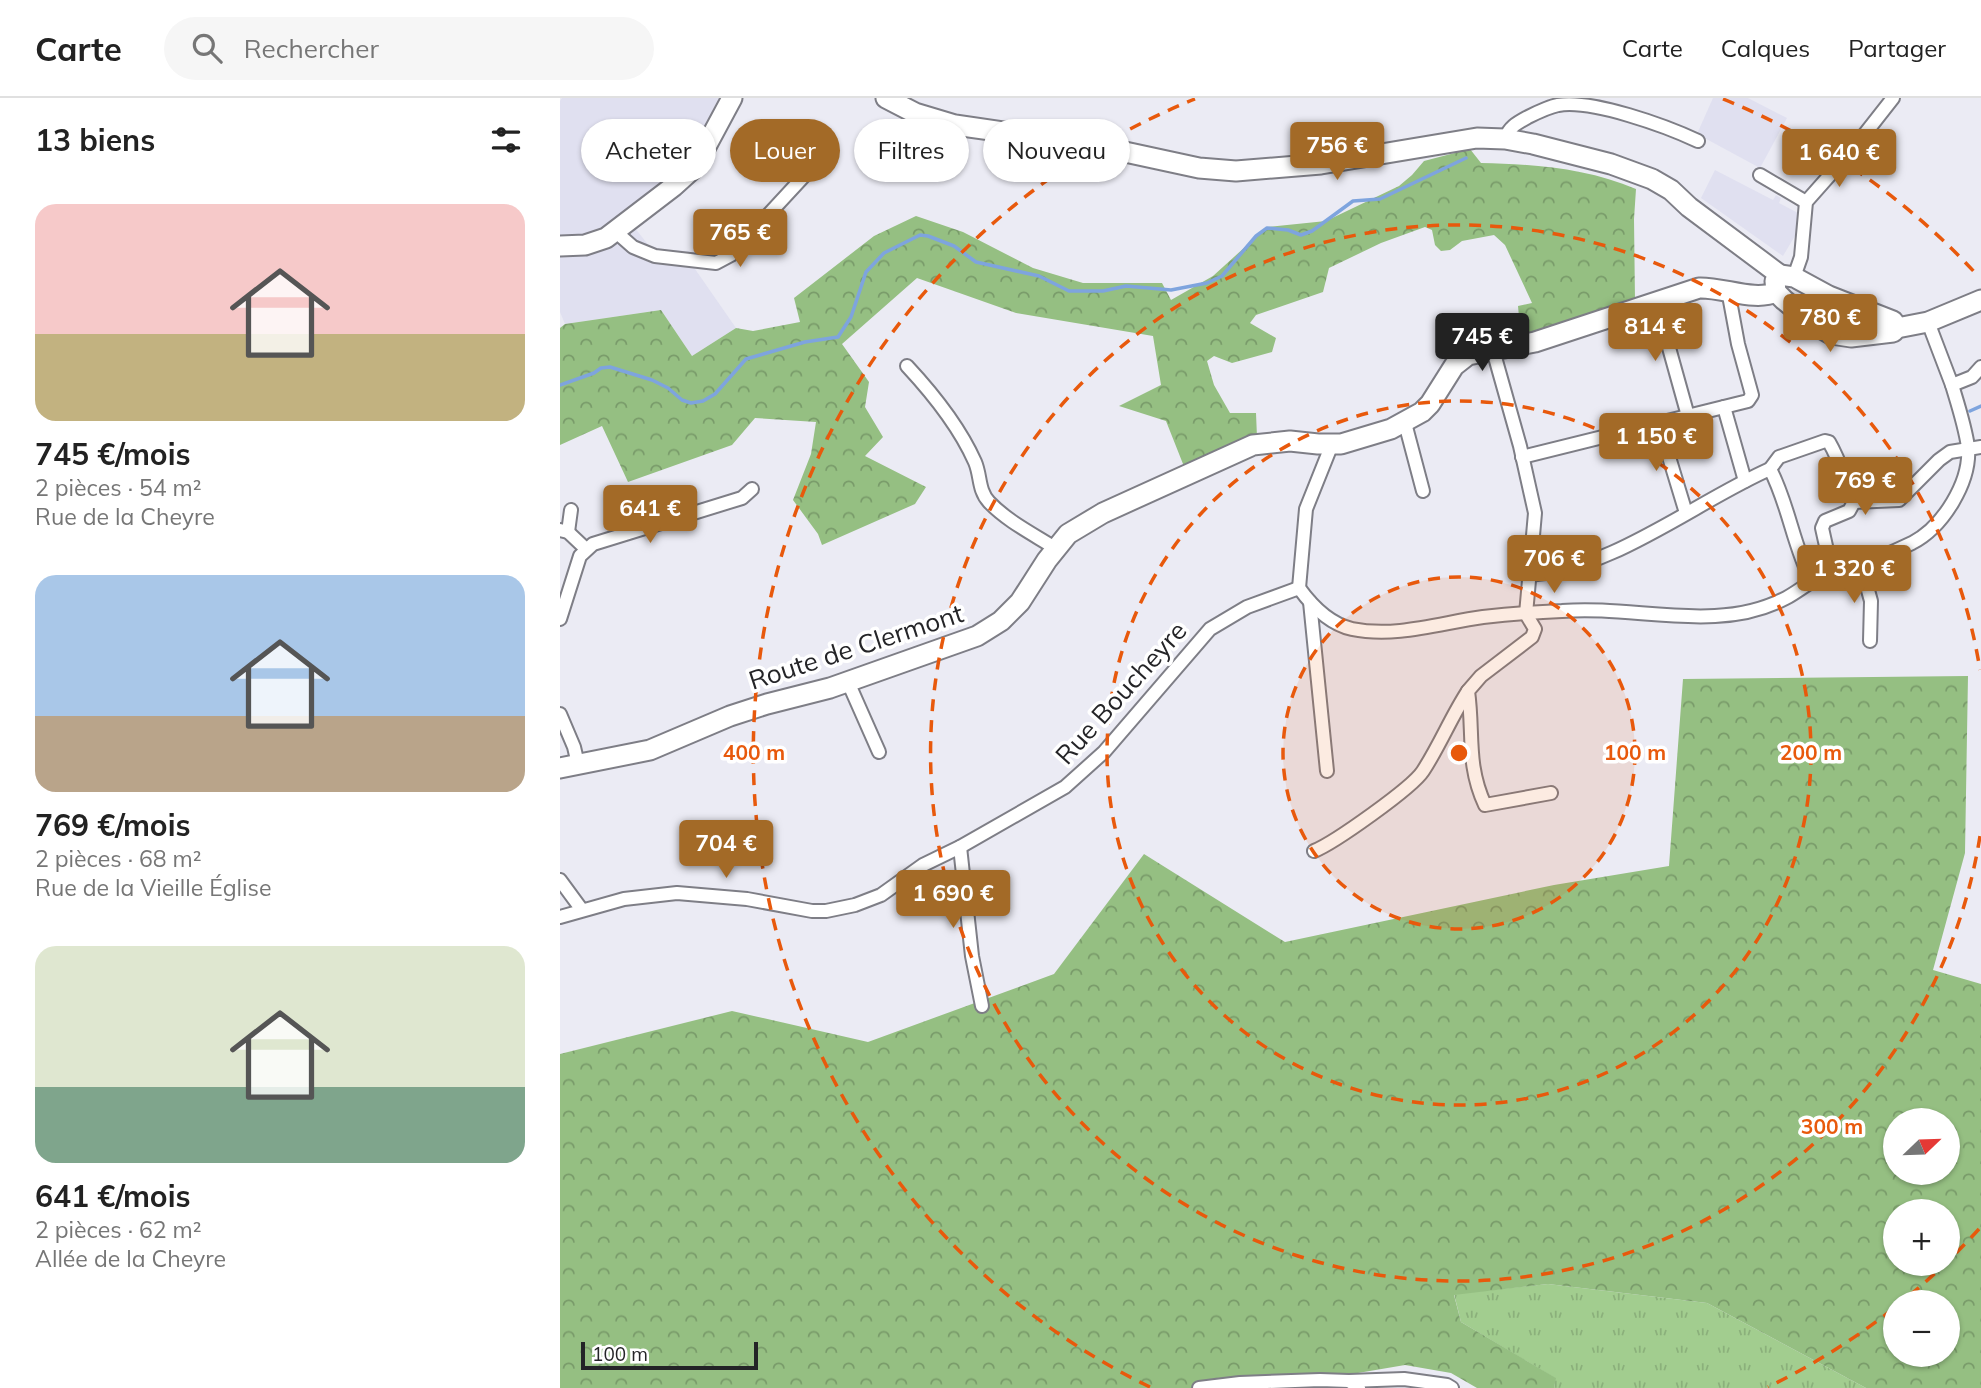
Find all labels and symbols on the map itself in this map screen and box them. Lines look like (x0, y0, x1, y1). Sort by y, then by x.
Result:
pin: 756 € (1288, 122, 1386, 182)
pin: 1 640 € (1774, 130, 1904, 189)
pin: 765 € (691, 209, 789, 269)
pin: 780 € (1781, 294, 1879, 354)
pin: 814 € (1606, 303, 1704, 363)
pin: 745 € (1433, 314, 1531, 373)
pin: 1 150 € (1591, 414, 1721, 473)
pin: 769 € (1816, 458, 1914, 517)
pin: 641 € (601, 486, 699, 545)
pin: 706 € (1505, 536, 1603, 595)
pin: 1 320 € (1789, 546, 1919, 605)
street label: Route de Clermont (744, 596, 967, 697)
street label: Rue Boucheyre (1048, 614, 1193, 771)
text: 400 m (723, 739, 785, 765)
text: 100 m (1604, 739, 1666, 765)
text: 200 m (1780, 739, 1842, 765)
centre of rings (1447, 741, 1471, 765)
pin: 704 € (677, 820, 775, 880)
pin: 1 690 € (888, 870, 1018, 930)
north arrow (1883, 1108, 1960, 1185)
text: 300 m (1801, 1113, 1863, 1139)
scale bar (581, 1339, 758, 1371)

